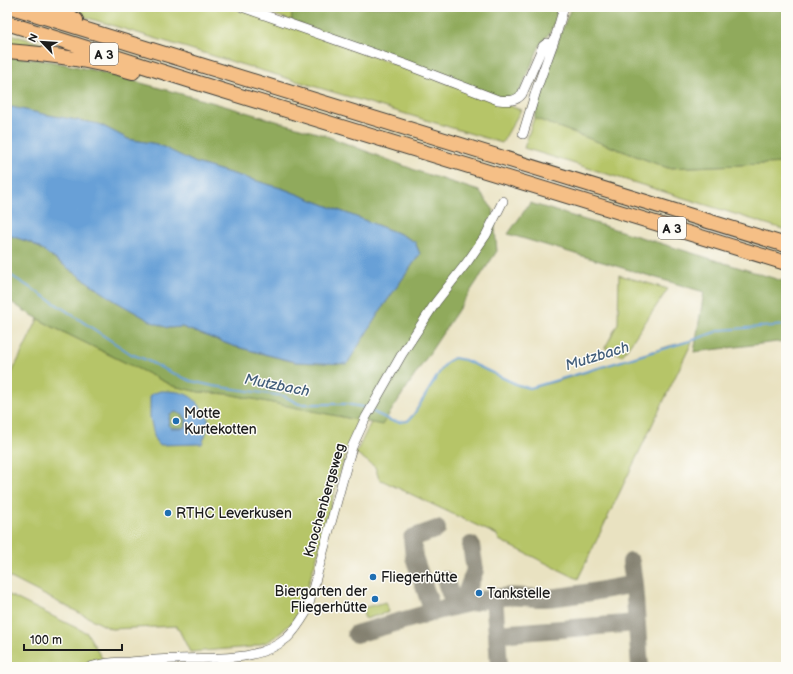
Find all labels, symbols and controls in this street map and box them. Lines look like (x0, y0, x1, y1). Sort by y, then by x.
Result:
north arrow (22, 22, 62, 62)
text: N (26, 31, 41, 44)
road number: A 3 (90, 43, 118, 65)
road number: A 3 (658, 217, 686, 239)
water label: Mutzbach (563, 338, 631, 375)
water label: Mutzbach (243, 370, 311, 401)
place label: Motte Kurtekotten (184, 405, 257, 438)
marker: Motte Kurtekotten (171, 416, 181, 426)
street label: Knochenbergsweg (300, 441, 349, 559)
place label: RTHC Leverkusen (176, 505, 292, 522)
marker: RTHC Leverkusen (163, 508, 173, 518)
place label: Fliegerhütte (381, 569, 458, 586)
marker: Fliegerhütte (368, 572, 378, 582)
place label: Biergarten der Fliegerhütte (275, 583, 368, 616)
place label: Tankstelle (487, 585, 550, 602)
marker: Tankstelle (474, 588, 484, 598)
marker: Biergarten der Fliegerhütte (370, 594, 380, 604)
scale bar (24, 626, 122, 652)
text: 100 m (30, 633, 62, 648)

